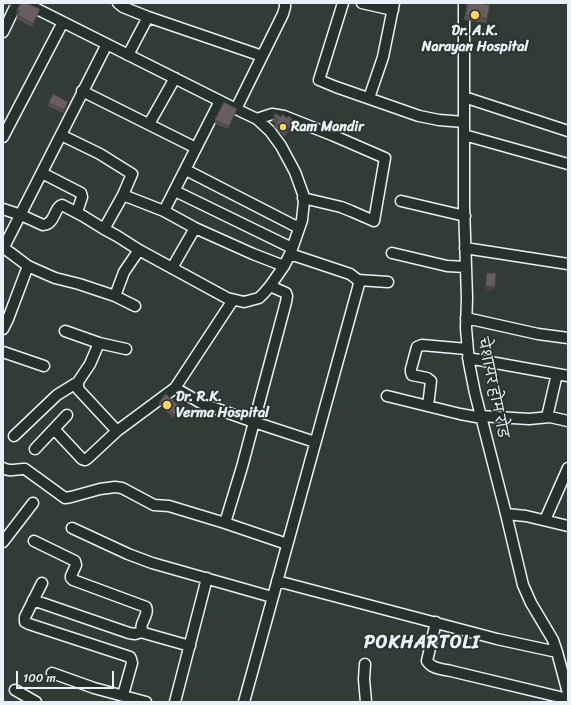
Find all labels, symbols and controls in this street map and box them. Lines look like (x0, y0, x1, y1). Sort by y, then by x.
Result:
marker: Dr. A.K. Narayan Hospital (469, 9, 481, 21)
place label: Dr. A.K. Narayan Hospital (422, 23, 528, 56)
place label: Ram Mandir (291, 119, 364, 135)
marker: Ram Mandir (278, 122, 288, 132)
street label: चेशायर होम रोड (473, 336, 511, 440)
place label: Dr. R.K. Verma Hospital (176, 389, 269, 422)
marker: Dr. R.K. Verma Hospital (161, 399, 173, 411)
district label: POKHARTOLI (364, 632, 480, 654)
scale bar (18, 663, 116, 689)
text: 100 m (23, 667, 56, 689)

